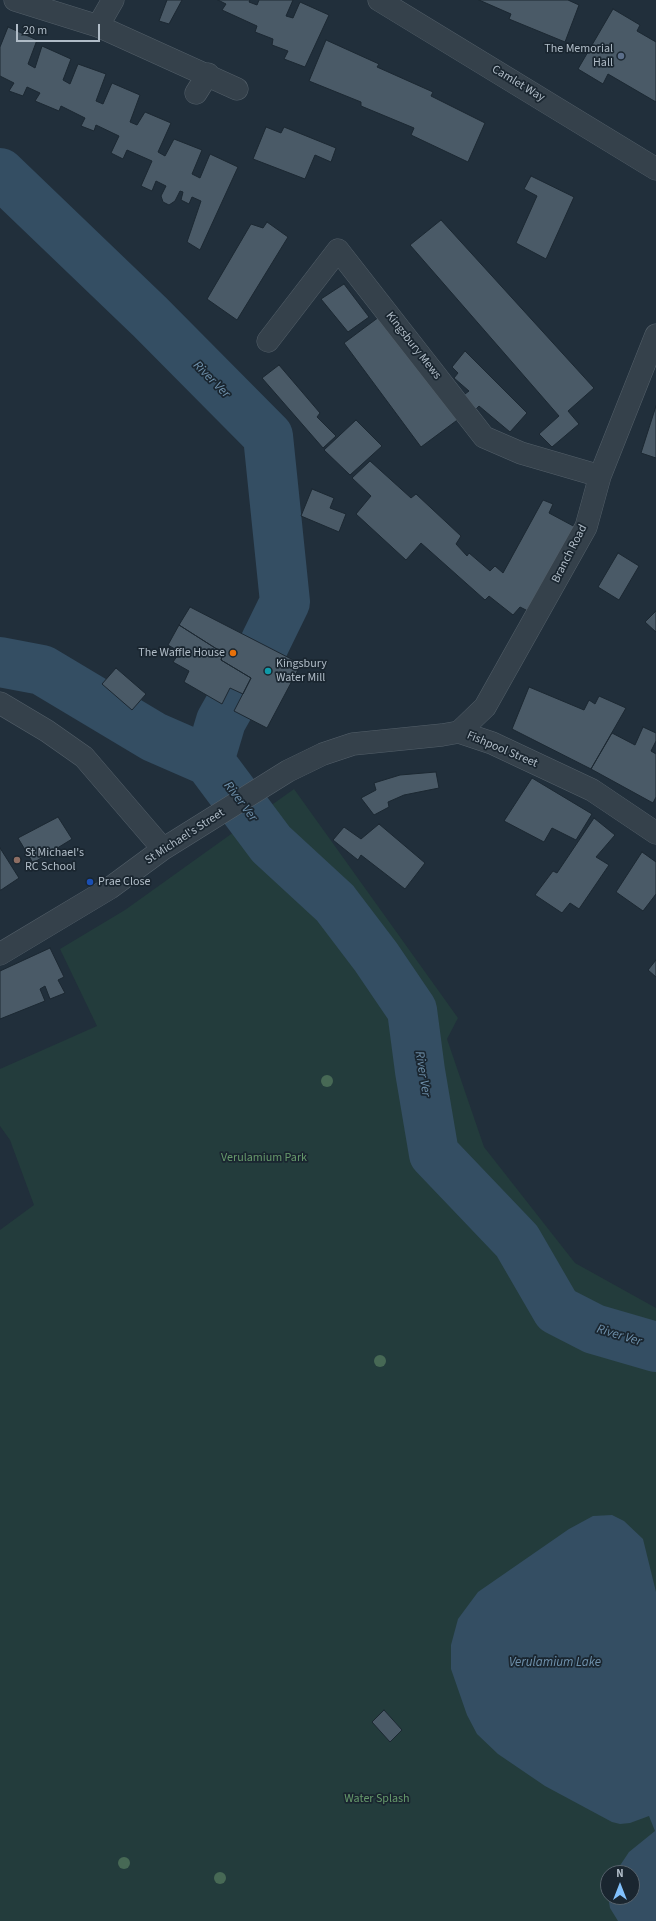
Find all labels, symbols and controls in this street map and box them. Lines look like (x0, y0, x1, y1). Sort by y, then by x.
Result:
scale bar (18, 16, 102, 42)
text: 20 m (23, 22, 47, 39)
place label: The Memorial Hall (544, 42, 613, 70)
marker: The Memorial Hall (616, 51, 626, 61)
street label: Camlet Way (489, 63, 547, 105)
street label: Kingsbury Mews (382, 309, 444, 383)
water label: River Ver (189, 358, 233, 402)
street label: Branch Road (549, 522, 591, 586)
place label: The Waffle House (138, 646, 225, 660)
marker: The Waffle House (228, 648, 238, 658)
place label: Kingsbury Water Mill (276, 657, 327, 685)
marker: Kingsbury Water Mill (263, 666, 273, 676)
street label: Fishpool Street (464, 729, 540, 771)
water label: River Ver (220, 779, 260, 825)
street label: St Michael's Street (143, 806, 227, 868)
place label: St Michael's RC School (25, 846, 84, 874)
marker: St Michael's RC School (12, 855, 22, 865)
place label: Prae Close (98, 875, 150, 889)
marker: Prae Close (85, 877, 95, 887)
water label: River Ver (411, 1050, 433, 1098)
park label: Verulamium Park (221, 1151, 307, 1165)
water label: River Ver (595, 1322, 643, 1350)
water label: Verulamium Lake (509, 1655, 601, 1671)
park label: Water Splash (344, 1792, 410, 1806)
north arrow (600, 1865, 640, 1905)
text: N (616, 1866, 624, 1881)

